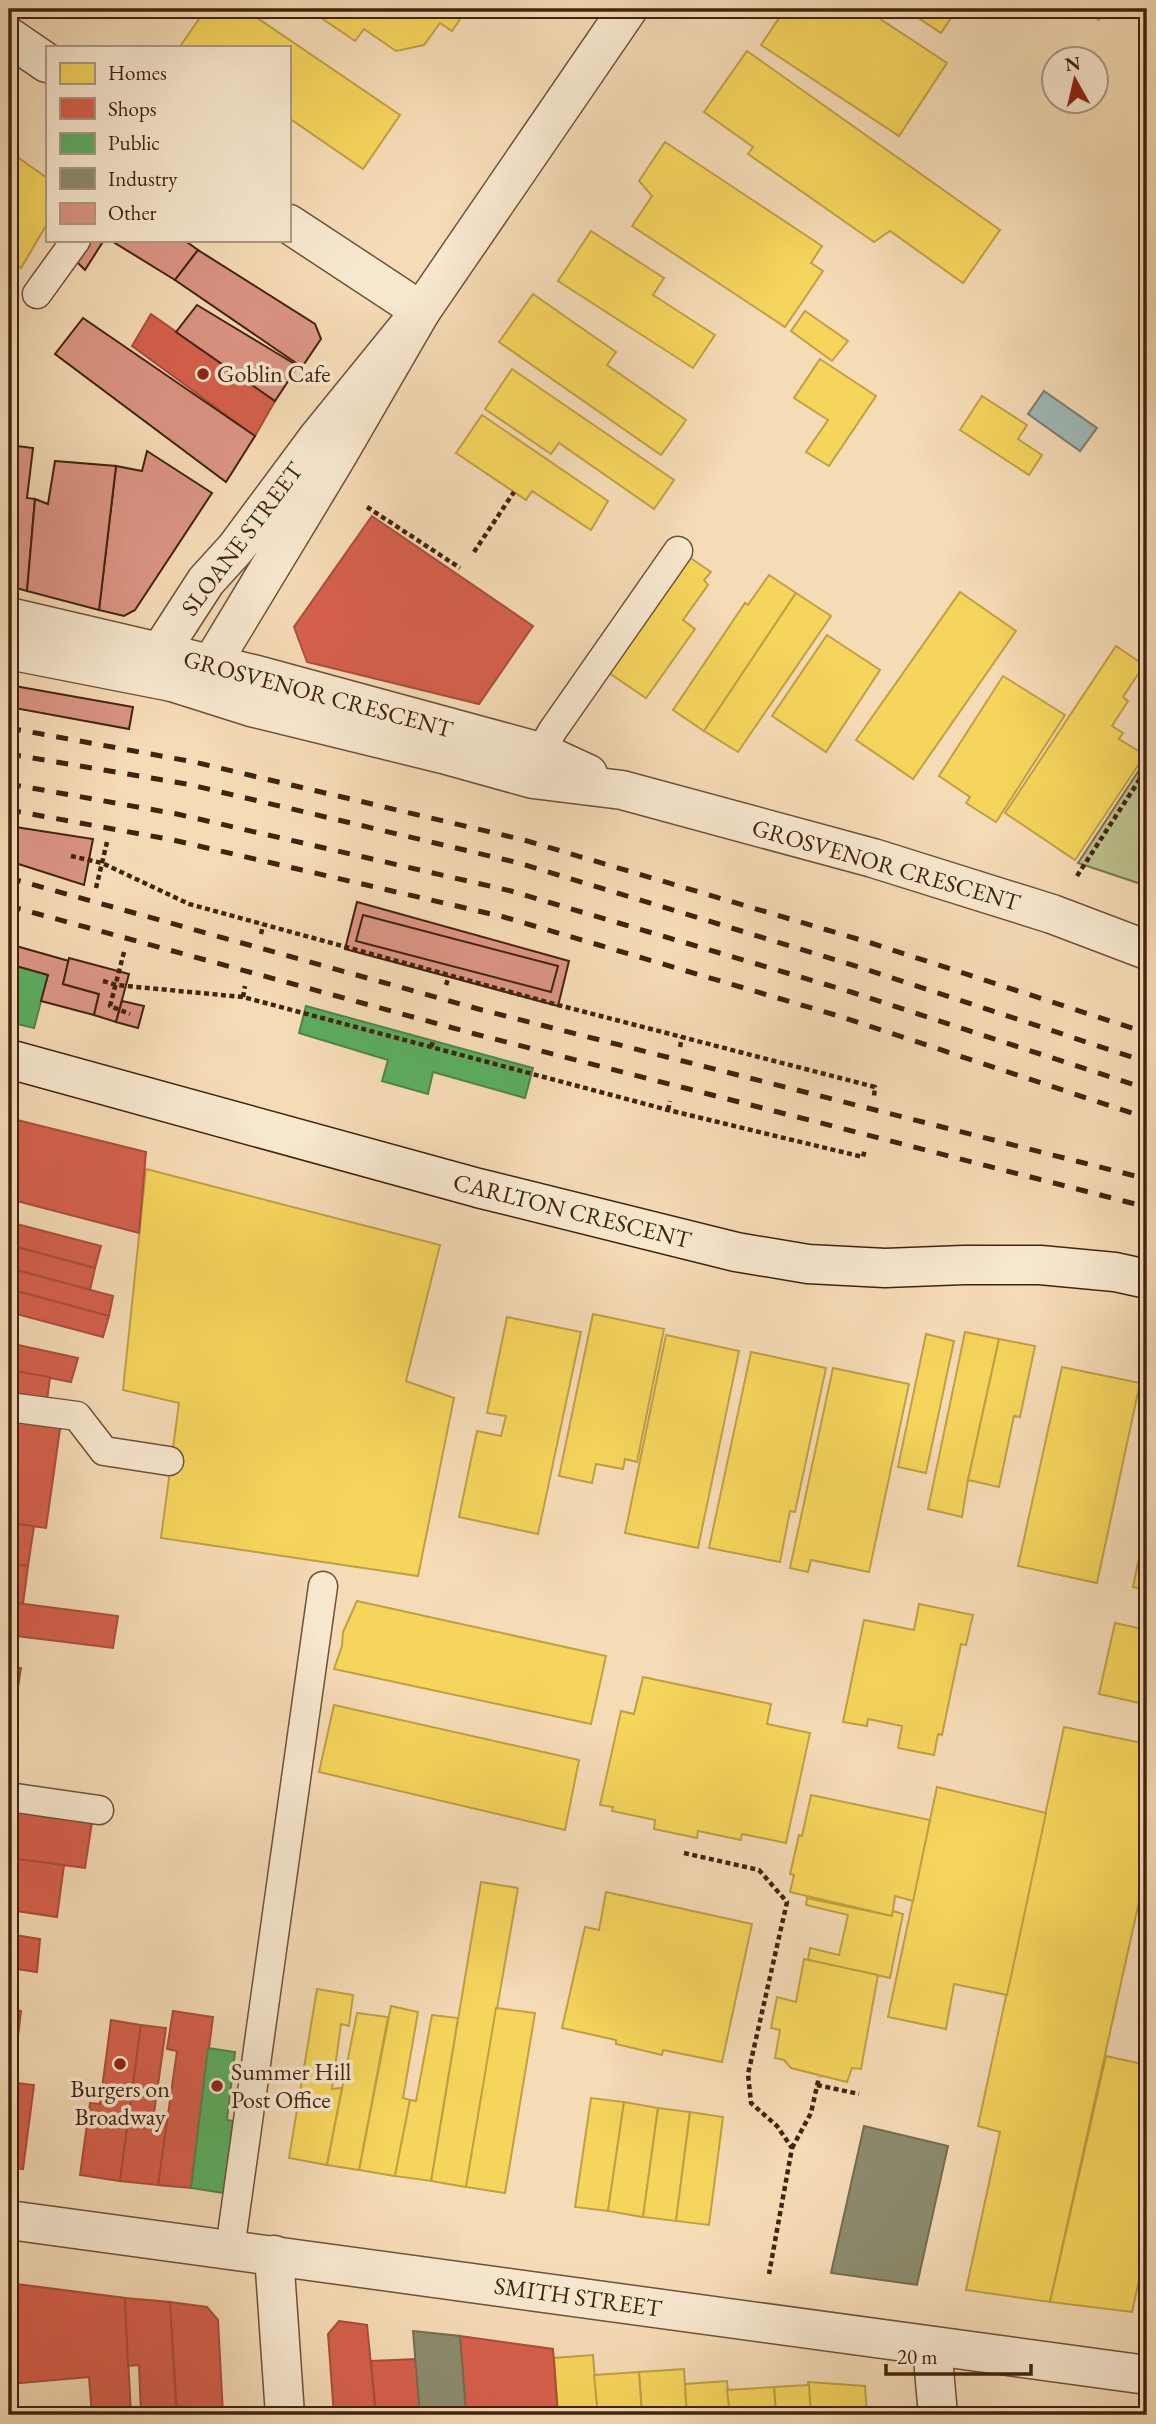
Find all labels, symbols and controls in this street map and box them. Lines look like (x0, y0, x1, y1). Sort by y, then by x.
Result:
legend (46, 46, 290, 242)
north arrow (1040, 46, 1110, 116)
text: N (1063, 50, 1083, 77)
text: Homes (108, 59, 167, 86)
text: Shops (108, 95, 157, 122)
text: Public (108, 129, 160, 156)
text: Industry (108, 165, 178, 192)
text: Other (108, 199, 157, 226)
place label: Goblin Cafe (217, 358, 331, 389)
marker: Goblin Cafe (195, 366, 211, 382)
street label: SLOANE STREET (174, 455, 310, 622)
street label: GROSVENOR CRESCENT (180, 643, 457, 745)
street label: GROSVENOR CRESCENT (748, 811, 1025, 918)
street label: CARLTON CRESCENT (450, 1166, 695, 1255)
marker: Burgers on Broadway (112, 2056, 128, 2072)
place label: Summer Hill Post Office (231, 2056, 351, 2115)
place label: Burgers on Broadway (70, 2073, 170, 2132)
marker: Summer Hill Post Office (209, 2078, 225, 2094)
street label: SMITH STREET (492, 2269, 665, 2324)
scale bar (886, 2333, 1032, 2377)
text: 20 m (897, 2343, 938, 2370)

